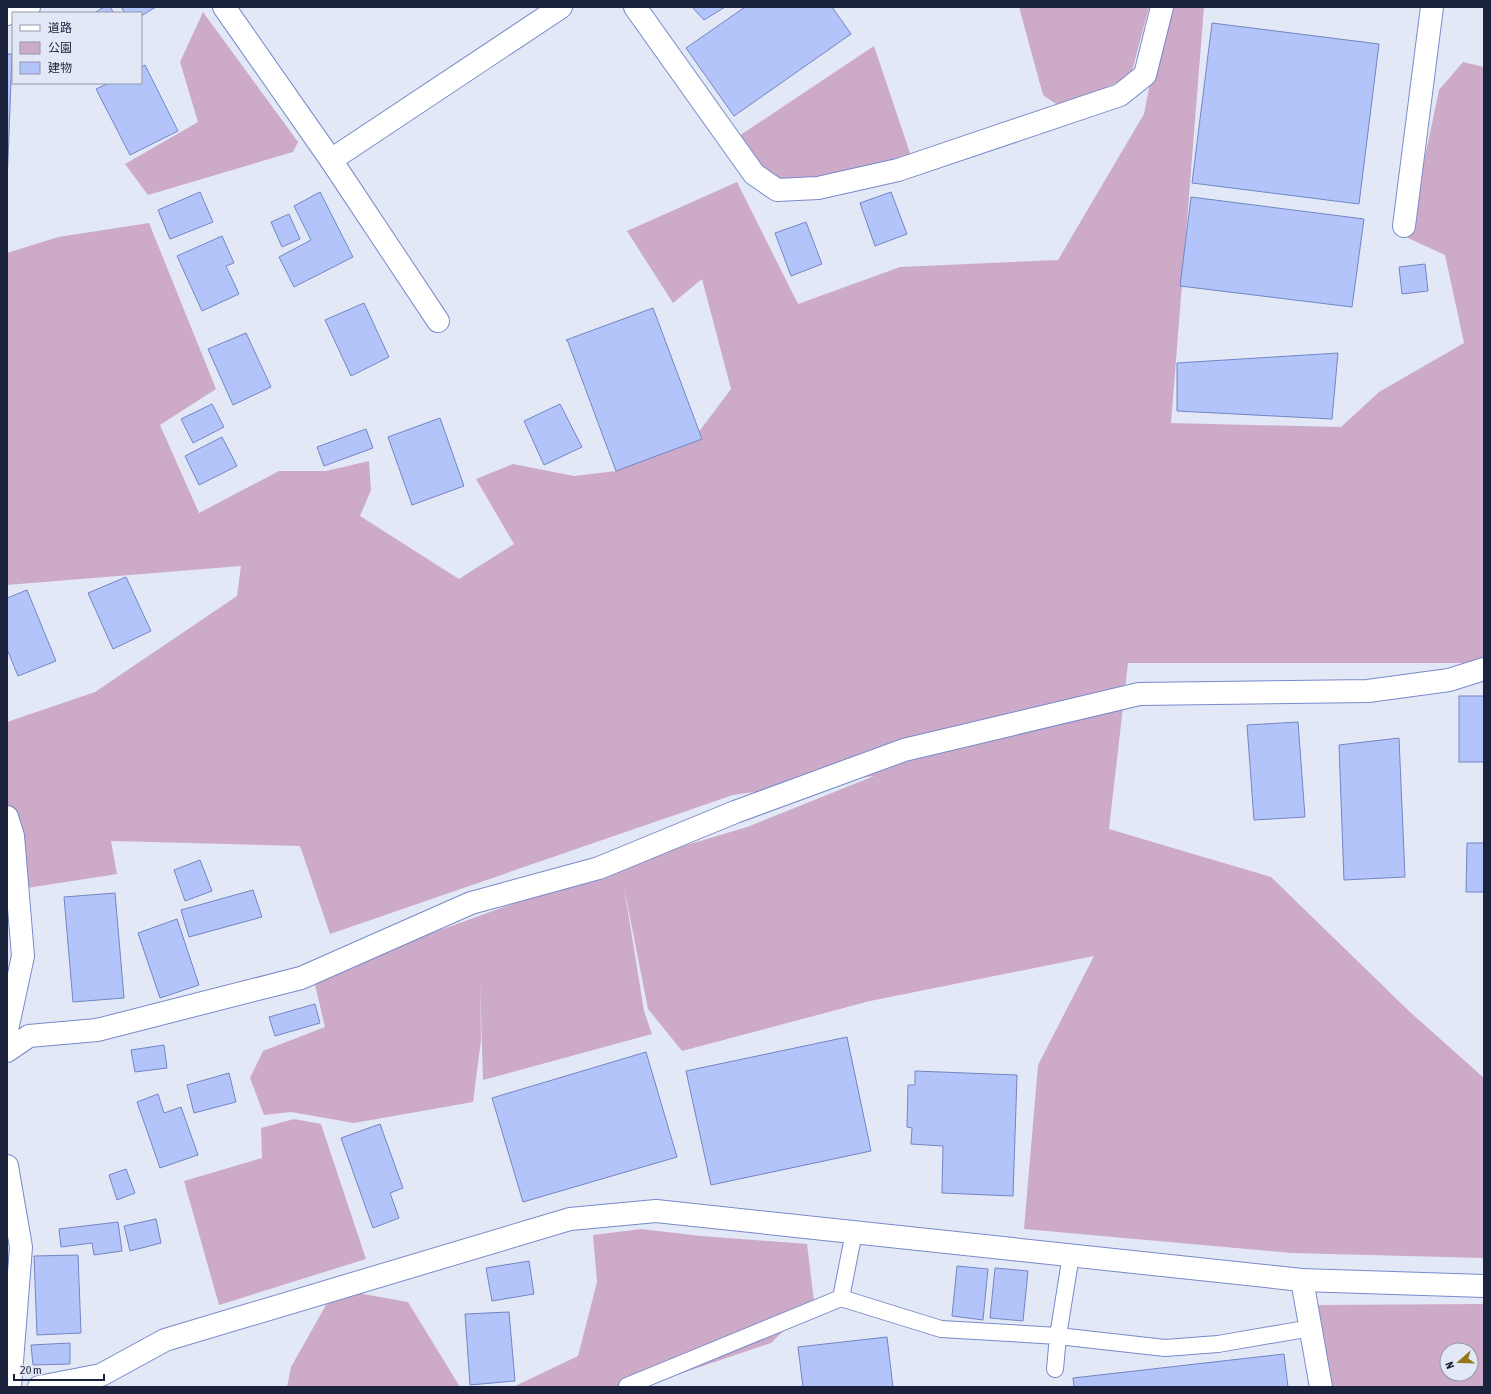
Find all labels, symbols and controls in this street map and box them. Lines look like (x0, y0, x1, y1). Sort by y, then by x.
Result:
legend (12, 12, 142, 84)
text: 道路 (48, 21, 72, 35)
text: 公園 (48, 41, 72, 55)
text: 建物 (48, 61, 72, 75)
north arrow (1439, 1342, 1479, 1382)
scale bar (14, 1356, 104, 1382)
text: N (1443, 1360, 1456, 1371)
text: 20 m (20, 1363, 42, 1377)

